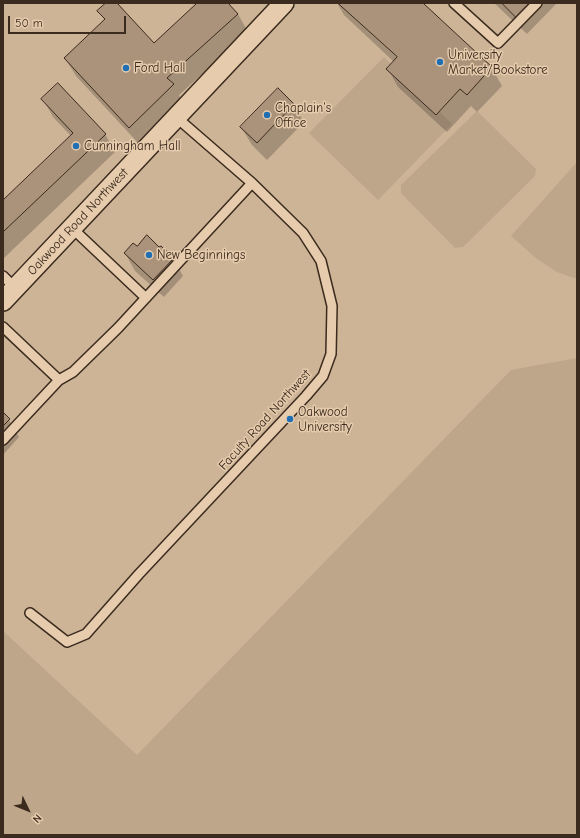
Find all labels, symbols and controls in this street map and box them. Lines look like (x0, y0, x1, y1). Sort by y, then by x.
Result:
scale bar (10, 8, 128, 34)
text: 50 m (15, 16, 43, 30)
place label: University Market/Bookstore (448, 47, 548, 78)
marker: University Market/Bookstore (435, 57, 445, 67)
place label: Ford Hall (134, 60, 185, 76)
marker: Ford Hall (121, 63, 131, 73)
place label: Chaplain's Office (275, 100, 331, 131)
marker: Chaplain's Office (262, 110, 272, 120)
place label: Cunningham Hall (84, 138, 181, 154)
marker: Cunningham Hall (71, 141, 81, 151)
street label: Oakwood Road Northwest (24, 165, 132, 279)
place label: New Beginnings (157, 247, 245, 263)
marker: New Beginnings (144, 250, 154, 260)
street label: Faculty Road Northwest (216, 366, 314, 474)
place label: Oakwood University (298, 404, 352, 435)
marker: Oakwood University (285, 414, 295, 424)
north arrow (8, 790, 48, 830)
text: N (30, 811, 44, 826)

